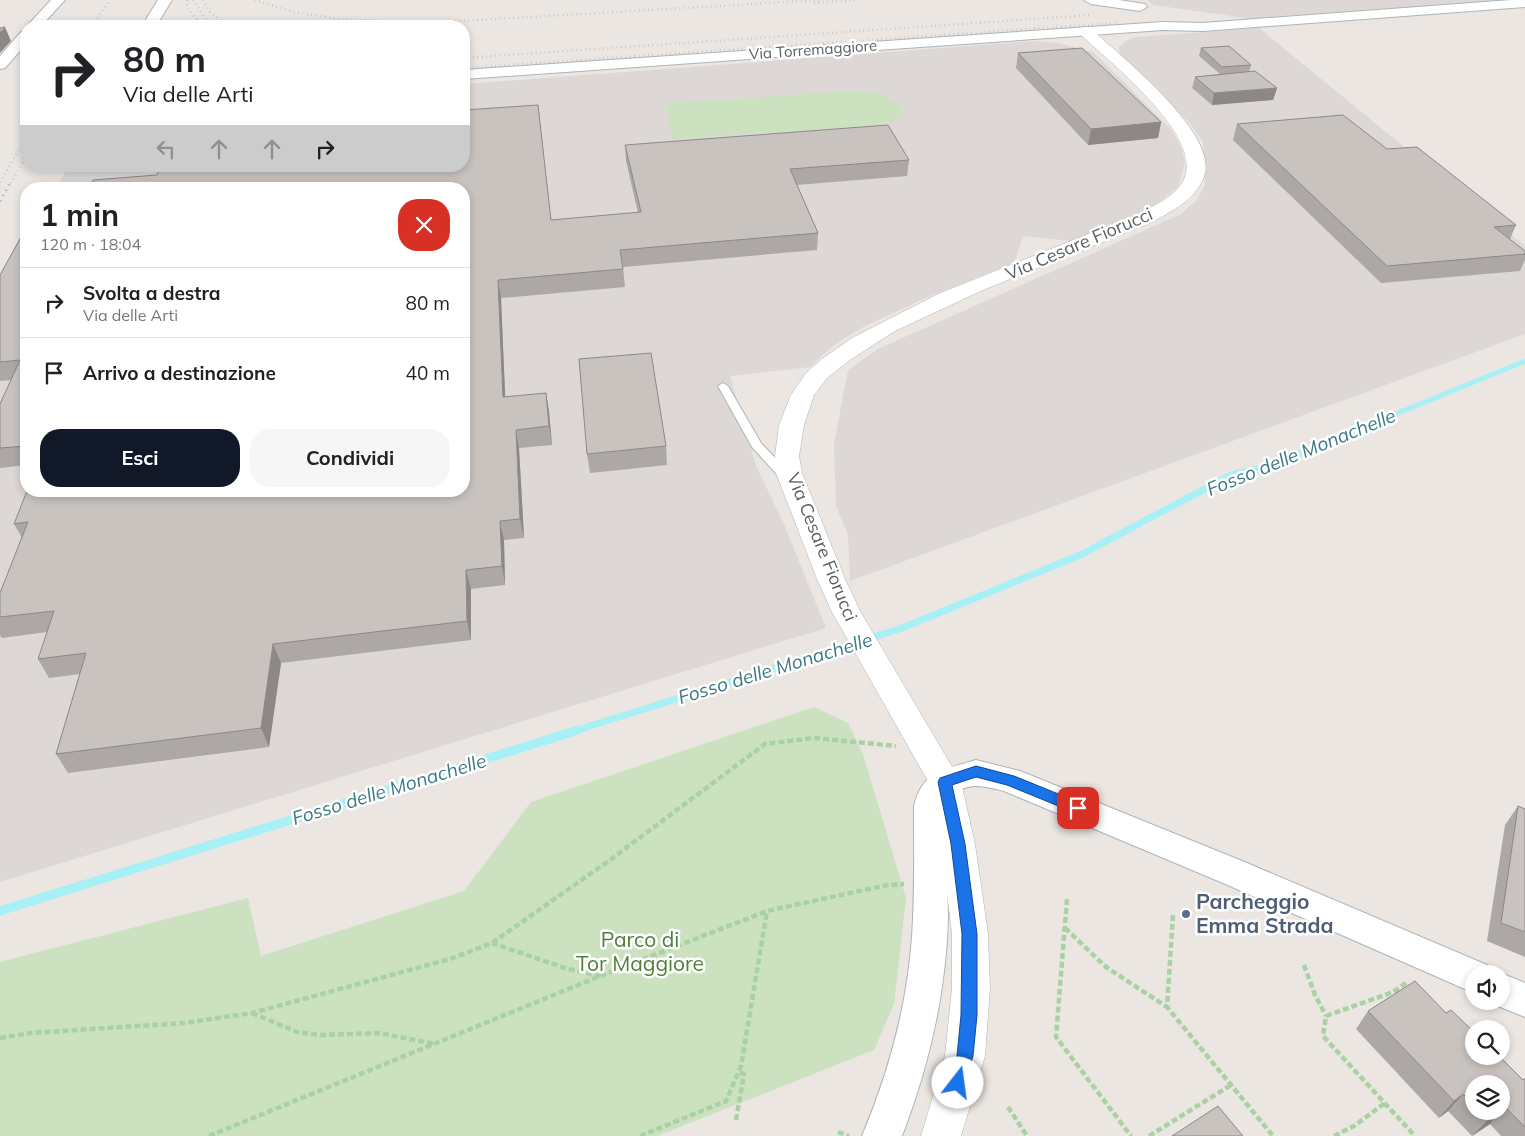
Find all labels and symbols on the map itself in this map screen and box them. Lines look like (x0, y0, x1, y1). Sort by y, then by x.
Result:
street label: Via Torremaggiore (748, 36, 878, 63)
street label: Via Cesare Fiorucci (1002, 202, 1156, 285)
water label: Fosso delle Monachelle (1203, 403, 1399, 501)
street label: Via Cesare Fiorucci (782, 469, 863, 624)
water label: Fosso delle Monachelle (675, 627, 875, 709)
water label: Fosso delle Monachelle (289, 748, 489, 830)
pin (1057, 787, 1099, 829)
place label: Parcheggio Emma Strada (1196, 888, 1334, 938)
marker: Parcheggio Emma Strada (1180, 908, 1192, 920)
park label: Parco di Tor Maggiore (576, 926, 704, 976)
position arrow (931, 1056, 983, 1108)

